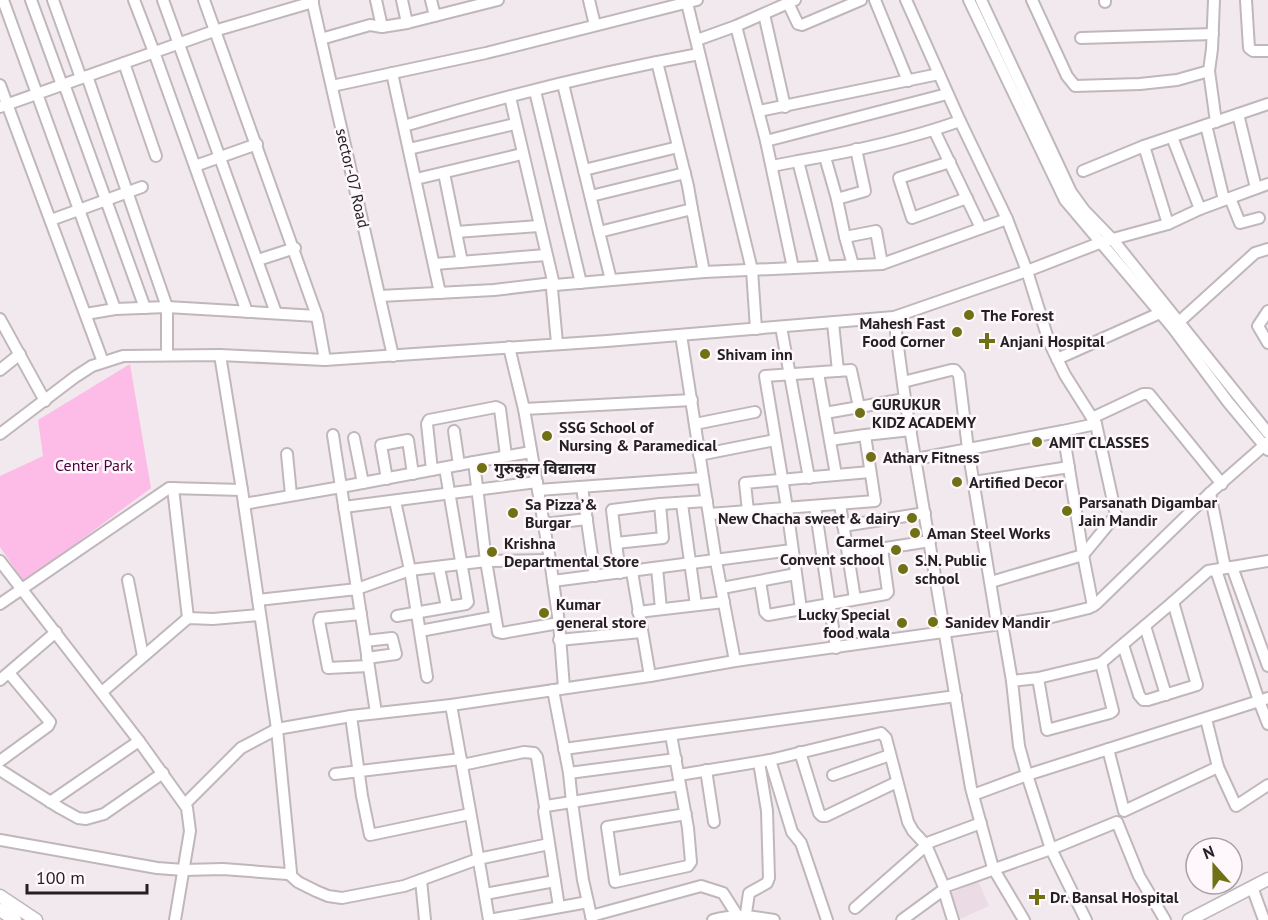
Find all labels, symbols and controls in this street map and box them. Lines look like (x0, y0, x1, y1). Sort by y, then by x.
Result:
street label: sector-07 Road (332, 126, 374, 230)
place label: The Forest (981, 305, 1054, 325)
marker: The Forest (962, 308, 976, 322)
place label: Mahesh Fast Food Corner (859, 313, 945, 351)
marker: Mahesh Fast Food Corner (950, 325, 964, 339)
place label: Anjani Hospital (1000, 331, 1105, 351)
marker: Anjani Hospital (978, 332, 996, 350)
place label: Shivam inn (717, 344, 793, 364)
marker: Shivam inn (698, 347, 712, 361)
place label: GURUKUR KIDZ ACADEMY (872, 394, 977, 432)
marker: GURUKUR KIDZ ACADEMY (853, 406, 867, 420)
place label: SSG School of Nursing & Paramedical (559, 417, 717, 455)
marker: SSG School of Nursing & Paramedical (540, 429, 554, 443)
place label: AMIT CLASSES (1049, 432, 1149, 452)
marker: AMIT CLASSES (1030, 435, 1044, 449)
place label: Atharv Fitness (883, 447, 980, 467)
marker: Atharv Fitness (864, 450, 878, 464)
park label: Center Park (55, 455, 133, 475)
place label: गुरुकुल विद्यालय (494, 458, 597, 479)
marker: गुरुकुल विद्यालय (475, 461, 489, 475)
place label: Artified Decor (969, 472, 1064, 492)
marker: Artified Decor (950, 475, 964, 489)
place label: Parsanath Digambar Jain Mandir (1078, 492, 1217, 530)
place label: Sa Pizza’& Burgar (525, 494, 597, 532)
marker: Parsanath Digambar Jain Mandir (1060, 504, 1074, 518)
marker: Sa Pizza’& Burgar (506, 506, 520, 520)
place label: New Chacha sweet & dairy (718, 508, 900, 528)
marker: New Chacha sweet & dairy (905, 511, 919, 525)
place label: Aman Steel Works (927, 523, 1051, 543)
marker: Aman Steel Works (908, 526, 922, 540)
place label: Carmel Convent school (780, 531, 884, 569)
place label: Krishna Departmental Store (504, 533, 639, 571)
marker: Carmel Convent school (889, 543, 903, 557)
marker: Krishna Departmental Store (485, 545, 499, 559)
place label: S.N. Public school (915, 550, 987, 588)
marker: S.N. Public school (896, 562, 910, 576)
place label: Kumar general store (556, 594, 646, 632)
place label: Lucky Special food wala (798, 604, 890, 642)
marker: Kumar general store (537, 606, 551, 620)
place label: Sanidev Mandir (945, 612, 1050, 632)
marker: Sanidev Mandir (926, 615, 940, 629)
marker: Lucky Special food wala (895, 616, 909, 630)
north arrow (1184, 836, 1244, 896)
text: N (1200, 841, 1217, 863)
scale bar (27, 857, 147, 895)
text: 100 m (36, 866, 85, 889)
place label: Dr. Bansal Hospital (1050, 887, 1179, 907)
marker: Dr. Bansal Hospital (1028, 888, 1046, 906)

